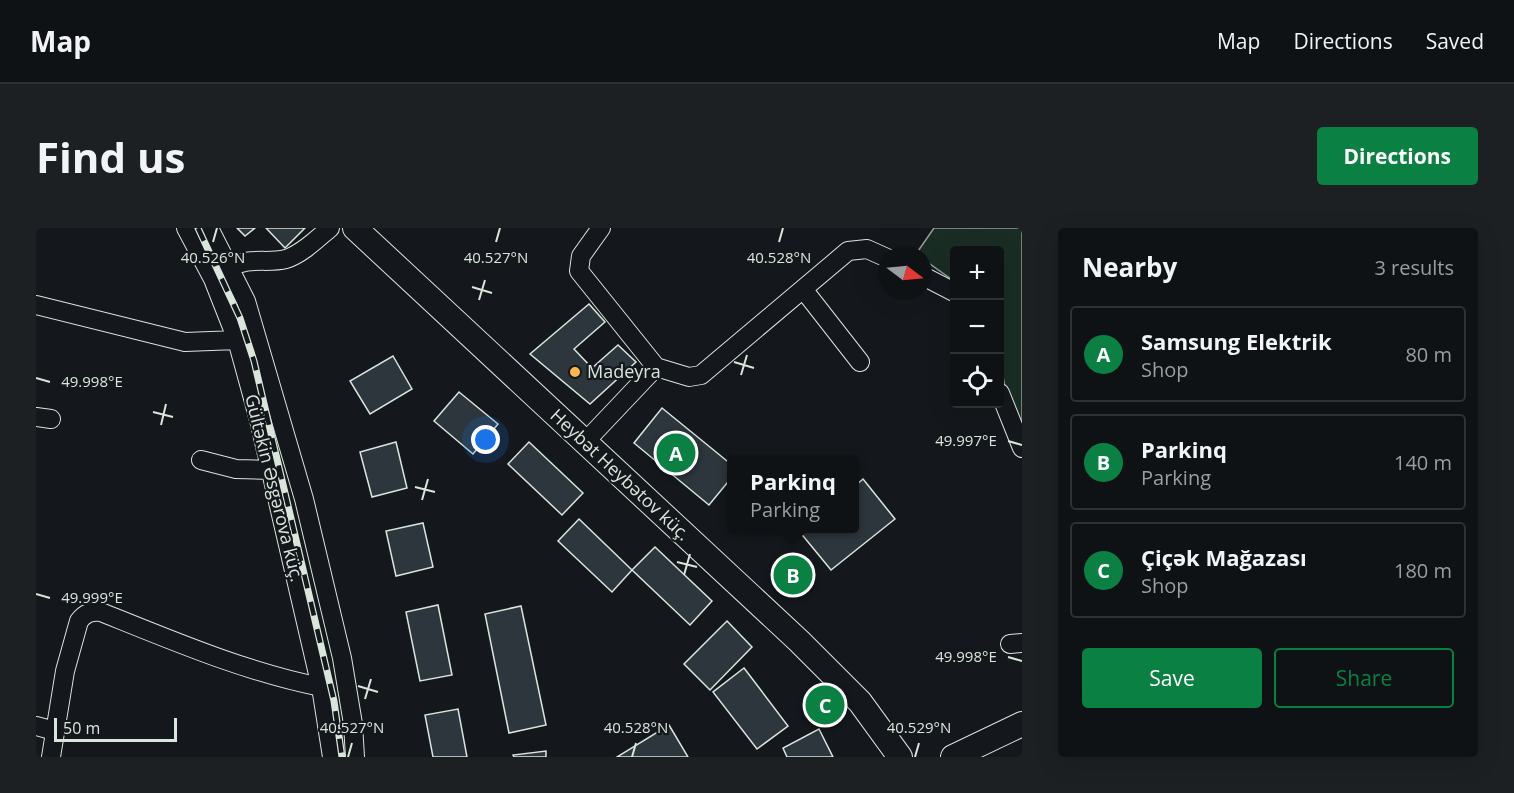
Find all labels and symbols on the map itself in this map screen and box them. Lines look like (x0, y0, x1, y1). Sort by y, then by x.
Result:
north arrow (878, 246, 932, 300)
text: 40.526°N (181, 247, 245, 267)
text: 40.527°N (464, 247, 528, 267)
text: 40.528°N (747, 247, 811, 267)
place label: Madeyra (587, 359, 661, 383)
marker: Madeyra (568, 365, 582, 379)
text: 49.998°E (61, 371, 123, 391)
street label: Gültəkin Əsgərova küç. (240, 391, 310, 584)
street label: Heybət Heybətov küç. (546, 403, 696, 545)
your location (471, 425, 500, 454)
pin: A (656, 430, 696, 476)
text: 49.997°E (935, 430, 997, 450)
pin: B (774, 552, 813, 598)
text: 49.999°E (61, 587, 123, 607)
text: 49.998°E (935, 646, 997, 666)
pin: C (806, 682, 844, 728)
scale bar (54, 715, 177, 742)
text: 40.527°N (320, 717, 384, 737)
text: 40.528°N (604, 717, 668, 737)
text: 40.529°N (887, 717, 951, 737)

